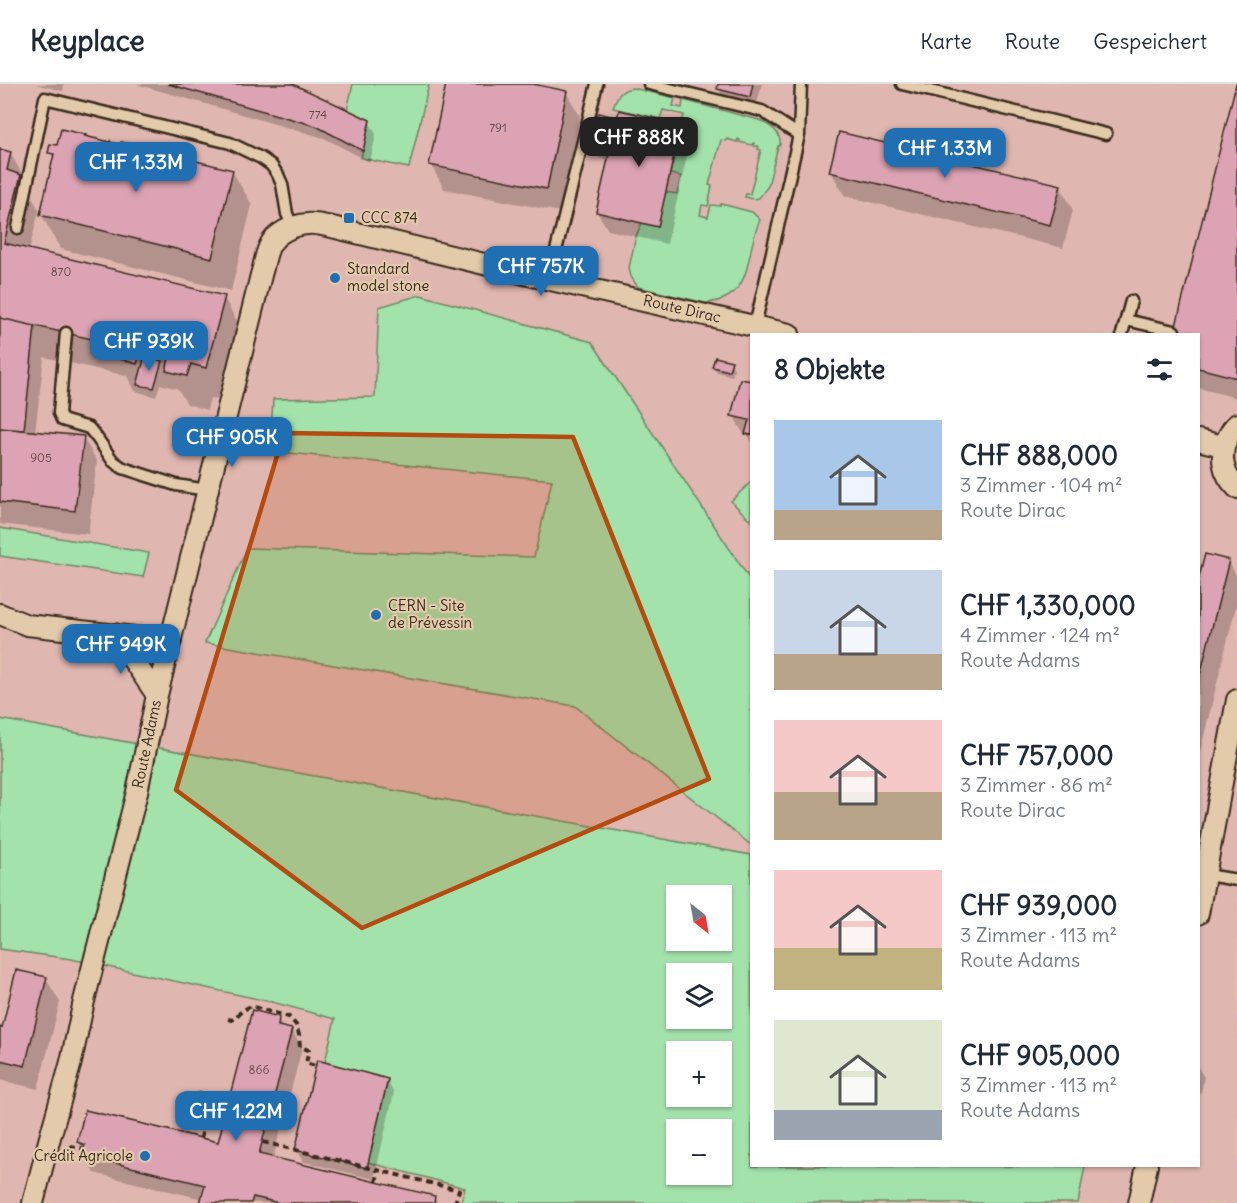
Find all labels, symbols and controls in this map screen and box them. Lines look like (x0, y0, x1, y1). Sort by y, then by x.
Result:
text: Keyplace (30, 23, 145, 59)
text: Karte (920, 28, 972, 55)
text: Route (1005, 28, 1060, 55)
text: Gespeichert (1093, 28, 1207, 55)
house number: 774 (309, 107, 327, 122)
pin: CHF 888K (577, 117, 701, 168)
house number: 791 (489, 120, 507, 135)
text: CHF 888K (594, 124, 684, 149)
pin: CHF 1.33M (876, 128, 1014, 179)
text: CHF 1.33M (898, 135, 992, 160)
pin: CHF 1.33M (67, 142, 205, 193)
text: CHF 1.33M (89, 149, 183, 174)
place label: CCC 874 (361, 208, 418, 227)
marker: CCC 874 (342, 211, 356, 225)
pin: CHF 757K (479, 246, 603, 297)
text: CHF 757K (498, 253, 584, 278)
place label: Standard model stone (347, 259, 429, 295)
house number: 870 (51, 264, 71, 279)
marker: Standard model stone (328, 271, 342, 285)
street label: Route Dirac (641, 290, 723, 327)
pin: CHF 939K (87, 321, 211, 372)
text: CHF 939K (104, 328, 194, 353)
text: 8 Objekte (774, 353, 885, 386)
icon: filters (1143, 353, 1176, 386)
pin: CHF 905K (170, 417, 294, 468)
text: CHF 905K (186, 424, 278, 449)
text: CHF 888,000 (960, 439, 1118, 472)
icon: home (822, 444, 894, 516)
house number: 905 (30, 450, 52, 465)
text: 3 Zimmer · 104 m² (960, 472, 1122, 497)
text: Route Dirac (960, 497, 1066, 522)
text: CHF 1,330,000 (960, 589, 1136, 622)
icon: home (822, 594, 894, 666)
place label: CERN - Site de Prévessin (388, 596, 473, 632)
marker: CERN - Site de Prévessin (369, 608, 383, 622)
text: 4 Zimmer · 124 m² (960, 622, 1120, 647)
pin: CHF 949K (59, 624, 183, 675)
text: CHF 949K (76, 631, 166, 656)
text: Route Adams (960, 647, 1080, 672)
street label: Route Adams (128, 698, 165, 790)
text: CHF 757,000 (960, 739, 1114, 772)
icon: home (822, 744, 894, 816)
text: 3 Zimmer · 86 m² (960, 772, 1113, 797)
text: Route Dirac (960, 797, 1066, 822)
north arrow (666, 885, 732, 951)
map controls (666, 885, 732, 1185)
text: CHF 939,000 (960, 889, 1117, 922)
icon: home (822, 894, 894, 966)
text: 3 Zimmer · 113 m² (960, 922, 1117, 947)
text: Route Adams (960, 947, 1080, 972)
button: layers (666, 963, 732, 1029)
text: CHF 905,000 (960, 1039, 1120, 1072)
button: + (666, 1041, 732, 1107)
icon: home (822, 1044, 894, 1116)
house number: 866 (249, 1062, 269, 1077)
text: 3 Zimmer · 113 m² (960, 1072, 1117, 1097)
pin: CHF 1.22M (167, 1091, 305, 1142)
text: Route Adams (960, 1097, 1080, 1122)
text: CHF 1.22M (189, 1098, 283, 1123)
button: − (666, 1119, 732, 1185)
place label: Crédit Agricole (34, 1146, 133, 1165)
marker: Crédit Agricole (138, 1149, 152, 1163)

